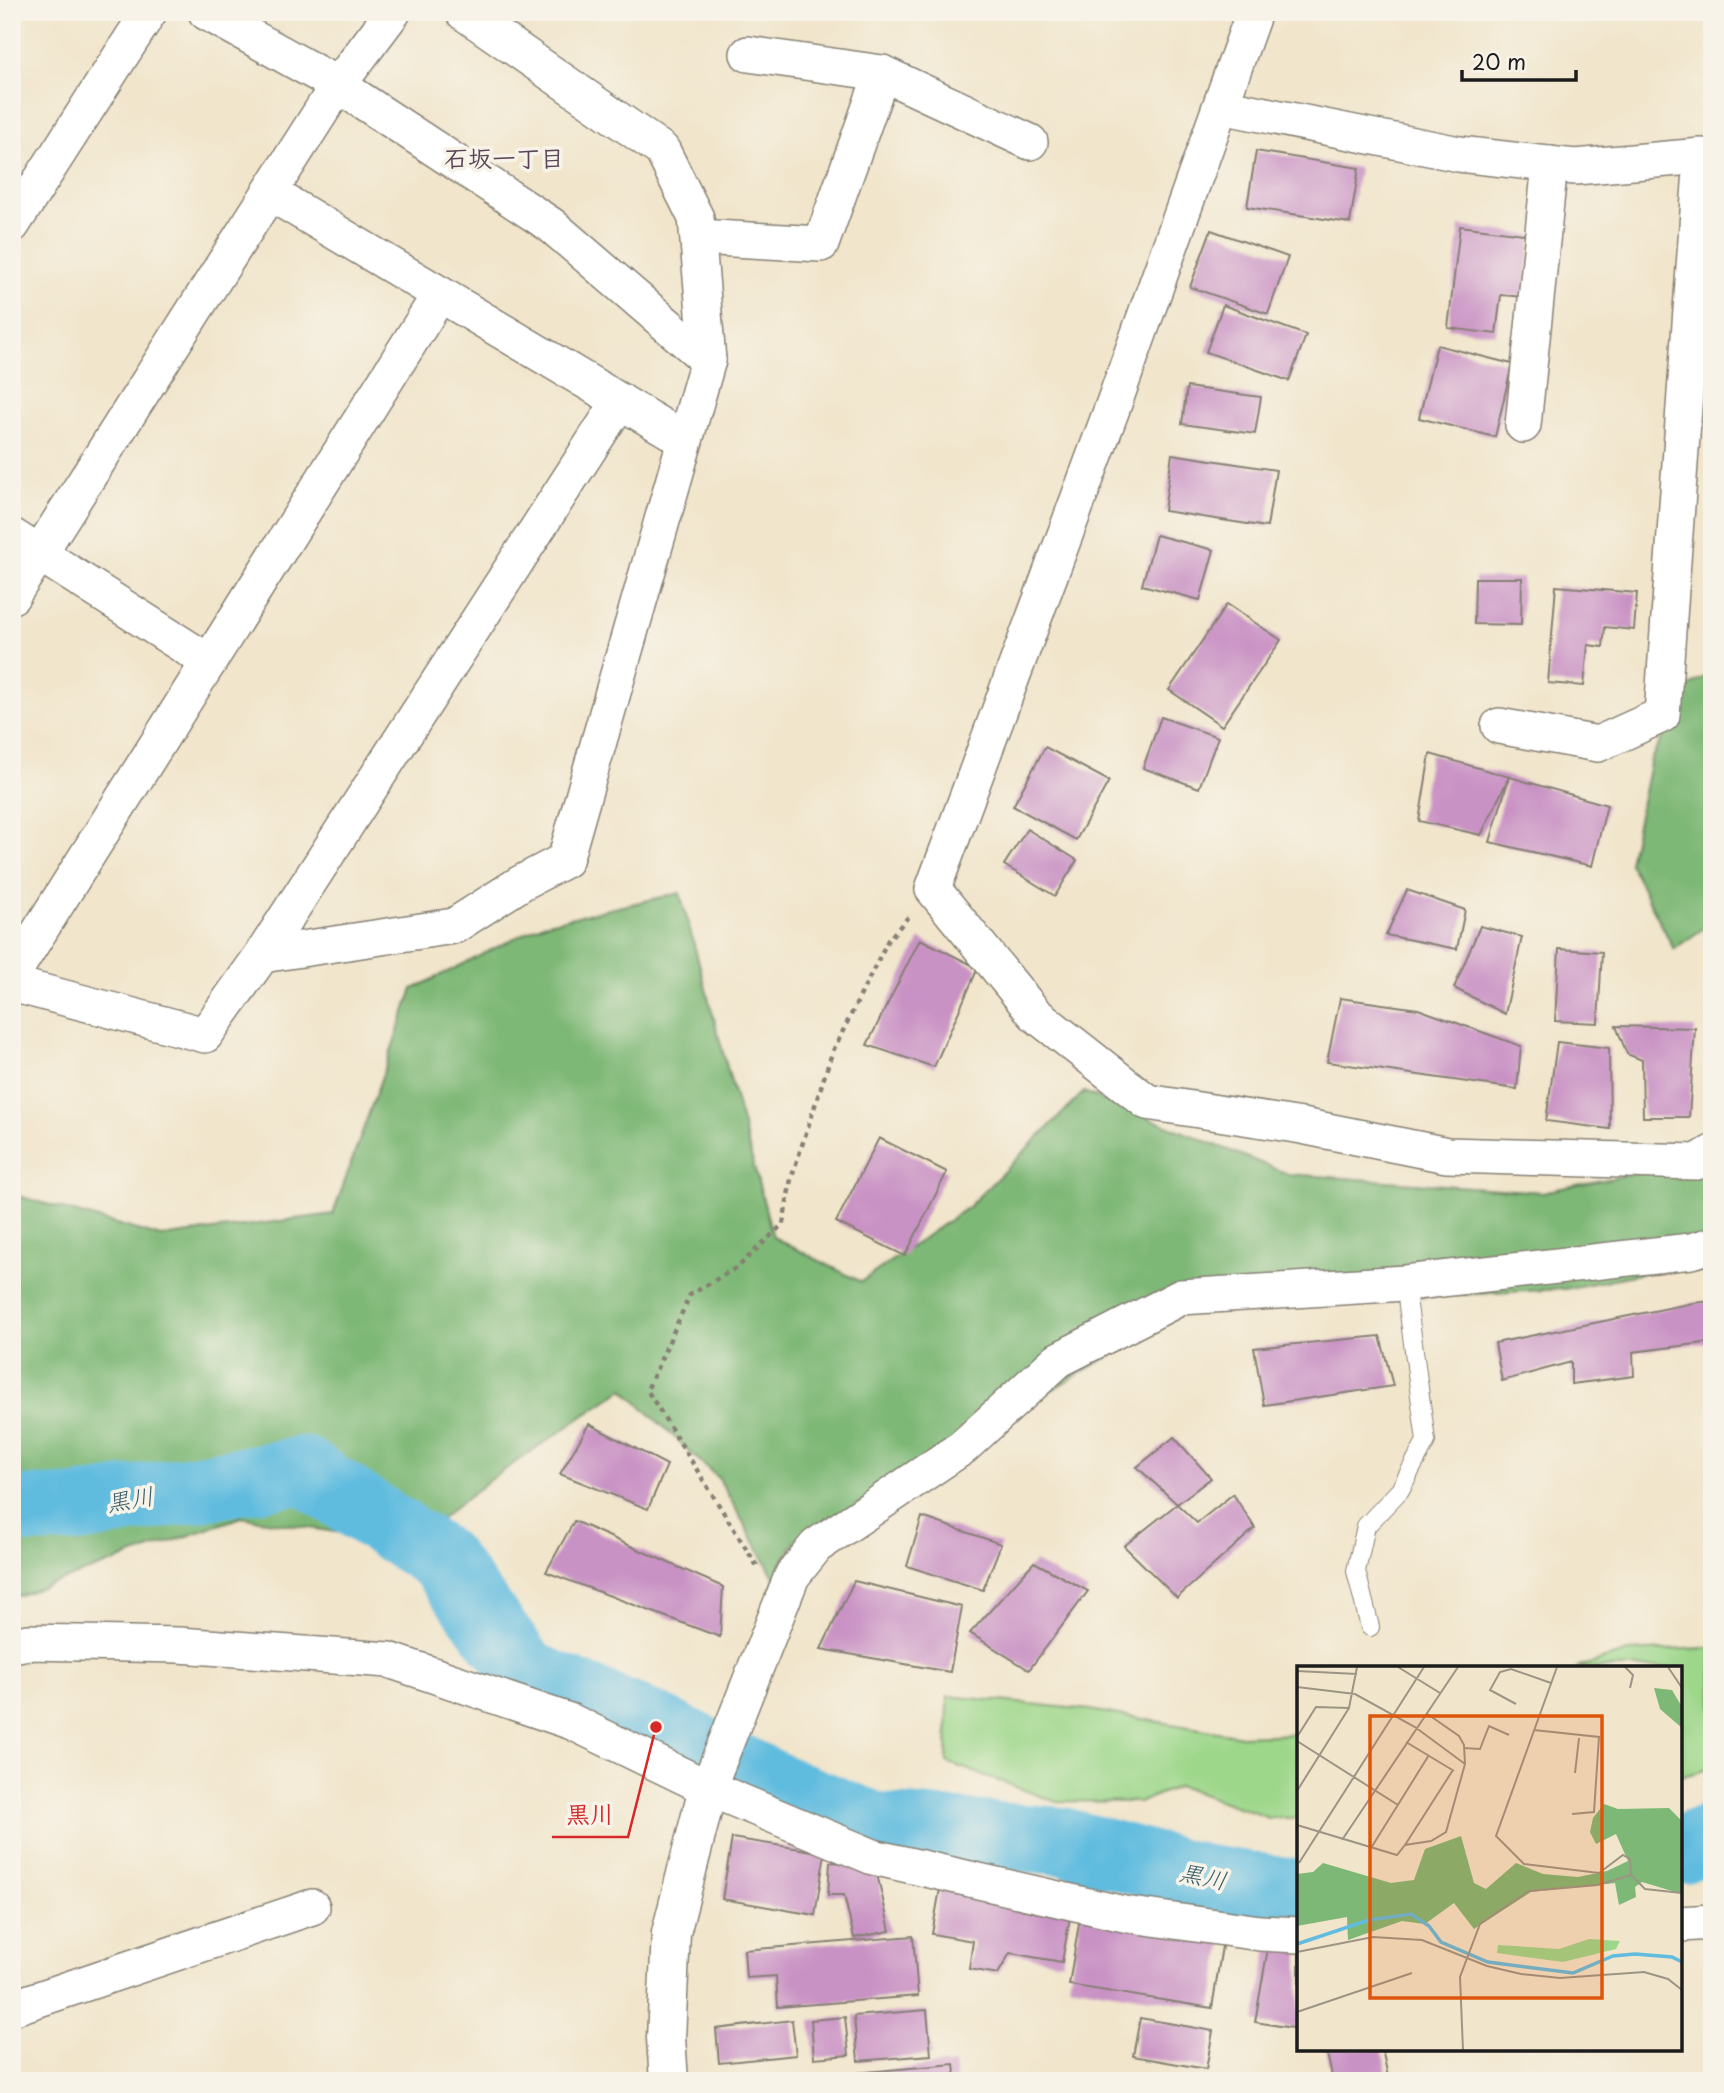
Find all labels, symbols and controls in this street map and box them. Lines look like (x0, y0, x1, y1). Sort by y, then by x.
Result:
scale bar (1462, 38, 1575, 82)
text: 20 m (1472, 45, 1526, 77)
district label: 石坂一丁目 (444, 139, 564, 175)
water label: 黒川 (103, 1476, 156, 1520)
inset map (1297, 1666, 1682, 2051)
callout: 黒川 (552, 1792, 628, 1837)
text: 黒川 (566, 1795, 614, 1831)
water label: 黒川 (1176, 1852, 1231, 1898)

